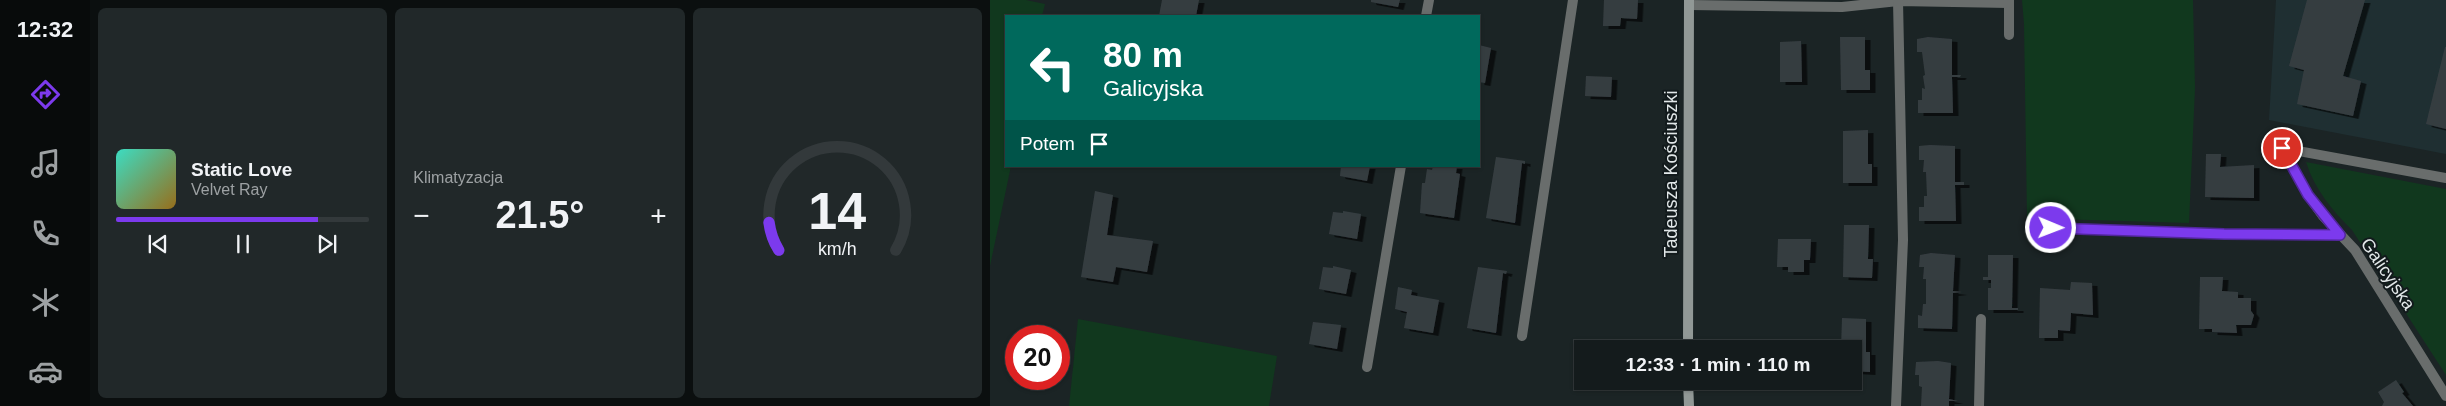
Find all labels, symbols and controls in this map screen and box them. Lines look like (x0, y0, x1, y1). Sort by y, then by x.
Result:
text: 12:32 (17, 17, 73, 42)
icon: left (1020, 35, 1085, 100)
text: 80 m (1103, 35, 1183, 74)
text: Galicyjska (1103, 76, 1203, 101)
icon: directions (28, 77, 63, 112)
street label: Tadeusza Kościuszki (1661, 90, 1681, 258)
pin (2261, 127, 2303, 169)
icon: arrive (1085, 130, 1113, 158)
text: Potem (1020, 133, 1075, 154)
icon: arrive (2268, 134, 2296, 162)
icon: music (28, 146, 63, 181)
text: Static Love (191, 159, 292, 180)
text: Klimatyzacja (413, 169, 503, 186)
text: Velvet Ray (191, 181, 267, 198)
text: 14 (808, 182, 866, 240)
text: 21.5° (495, 194, 585, 236)
text: − (413, 200, 430, 231)
text: + (650, 200, 667, 231)
position arrow (2024, 201, 2076, 253)
icon: phone (28, 216, 63, 251)
icon: previous (144, 230, 172, 258)
icon: pause (229, 230, 257, 258)
icon: next (313, 230, 341, 258)
street label: Galicyjska (2357, 234, 2420, 314)
text: km/h (818, 239, 857, 259)
icon: climate (28, 285, 63, 320)
speed limit sign: 20 (1005, 325, 1070, 390)
icon: car (28, 354, 63, 389)
text: 12:33 · 1 min · 110 m (1626, 354, 1810, 375)

